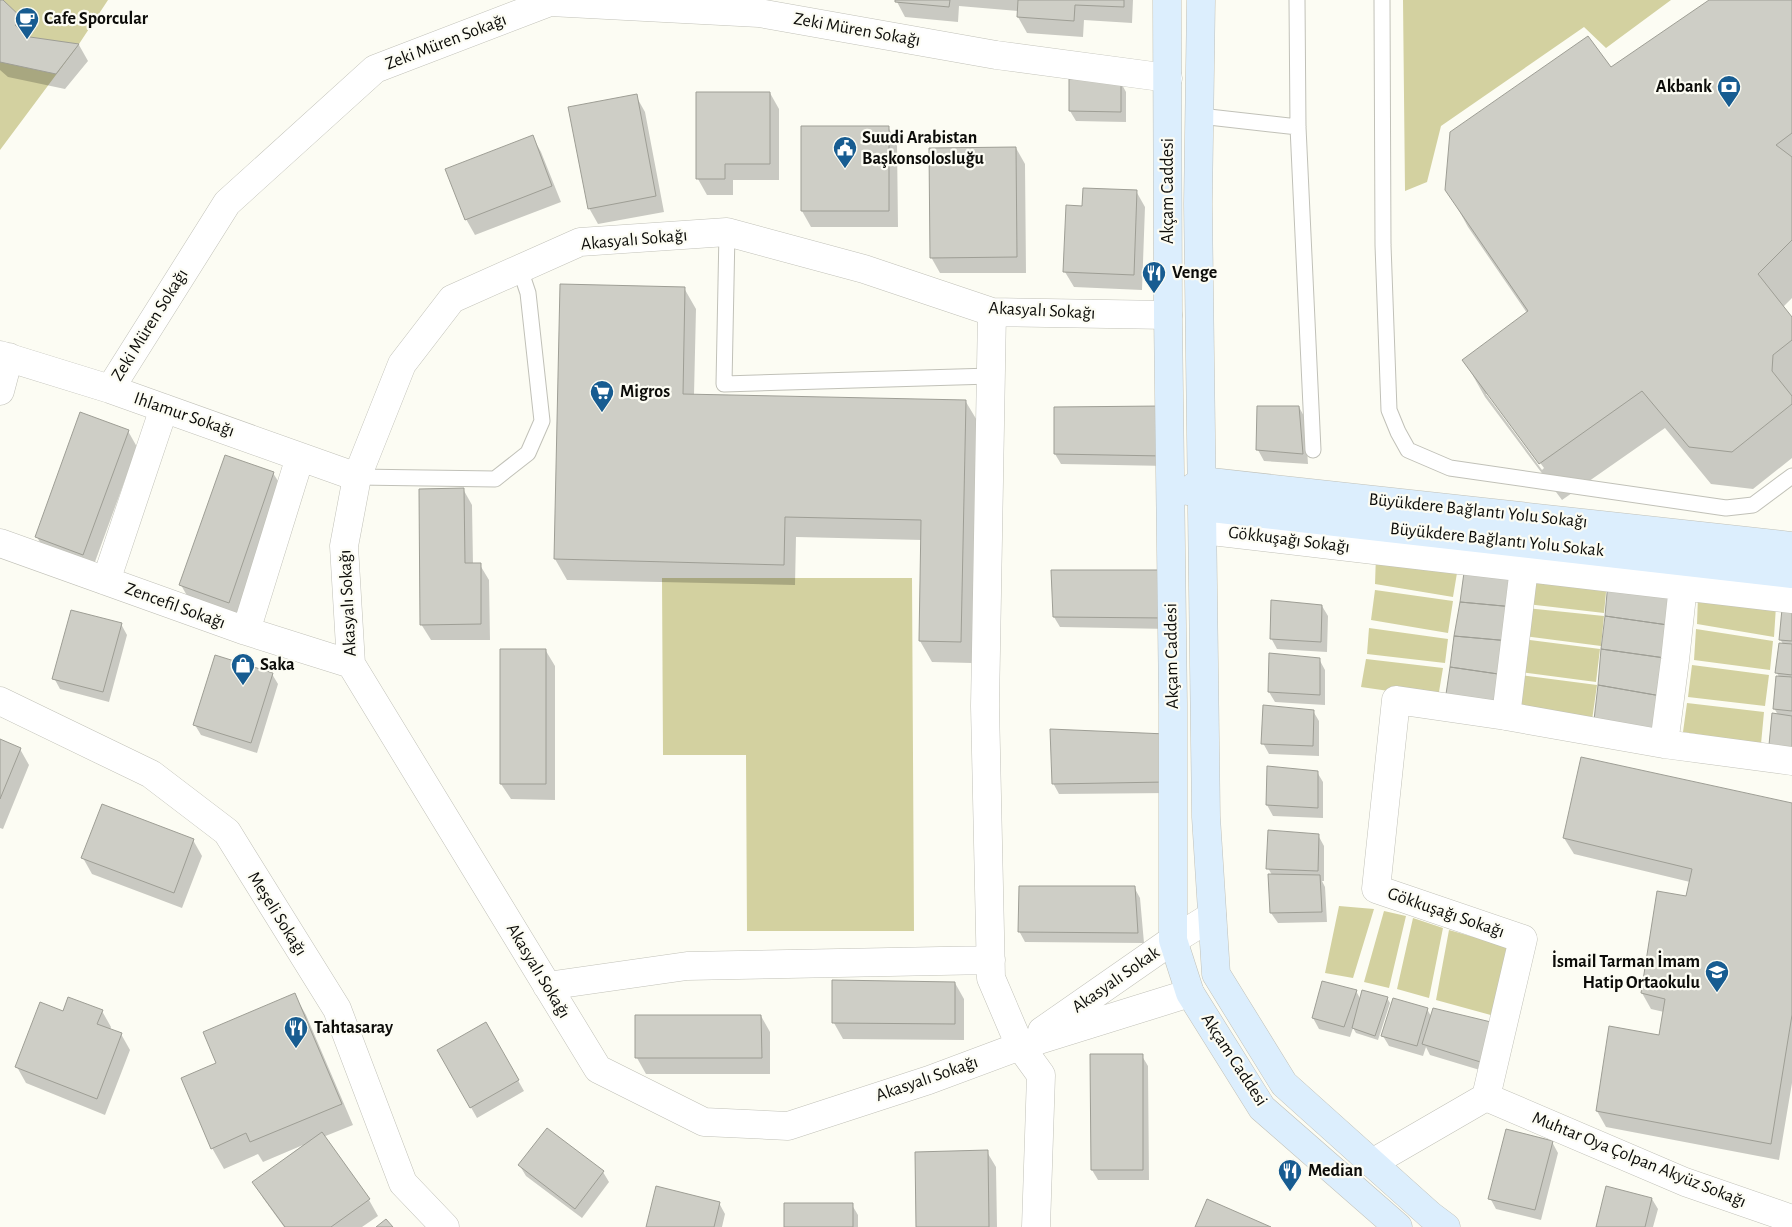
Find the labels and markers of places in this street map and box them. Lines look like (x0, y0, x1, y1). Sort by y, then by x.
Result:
cafe icon: Cafe Sporcular (14, 6, 40, 40)
place label: Cafe Sporcular (44, 10, 149, 28)
bank icon: Akbank (1716, 74, 1742, 108)
place label: Akbank (1656, 78, 1712, 96)
place label: Suudi Arabistan Başkonsolosluğu (862, 129, 984, 168)
public building icon: Suudi Arabistan Başkonsolosluğu (832, 135, 858, 169)
restaurant icon: Venge (1141, 260, 1167, 294)
place label: Venge (1172, 264, 1217, 282)
supermarket icon: Migros (589, 379, 615, 413)
place label: Migros (620, 383, 670, 401)
shop icon: Saka (230, 652, 256, 686)
place label: Saka (260, 656, 295, 674)
place label: İsmail Tarman İmam Hatip Ortaokulu (1552, 950, 1701, 992)
school or university icon: İsmail Tarman İmam Hatip Ortaokulu (1704, 959, 1730, 993)
restaurant icon: Tahtasaray (283, 1015, 309, 1049)
place label: Tahtasaray (314, 1019, 394, 1037)
restaurant icon: Median (1277, 1158, 1303, 1192)
place label: Median (1308, 1162, 1363, 1180)

